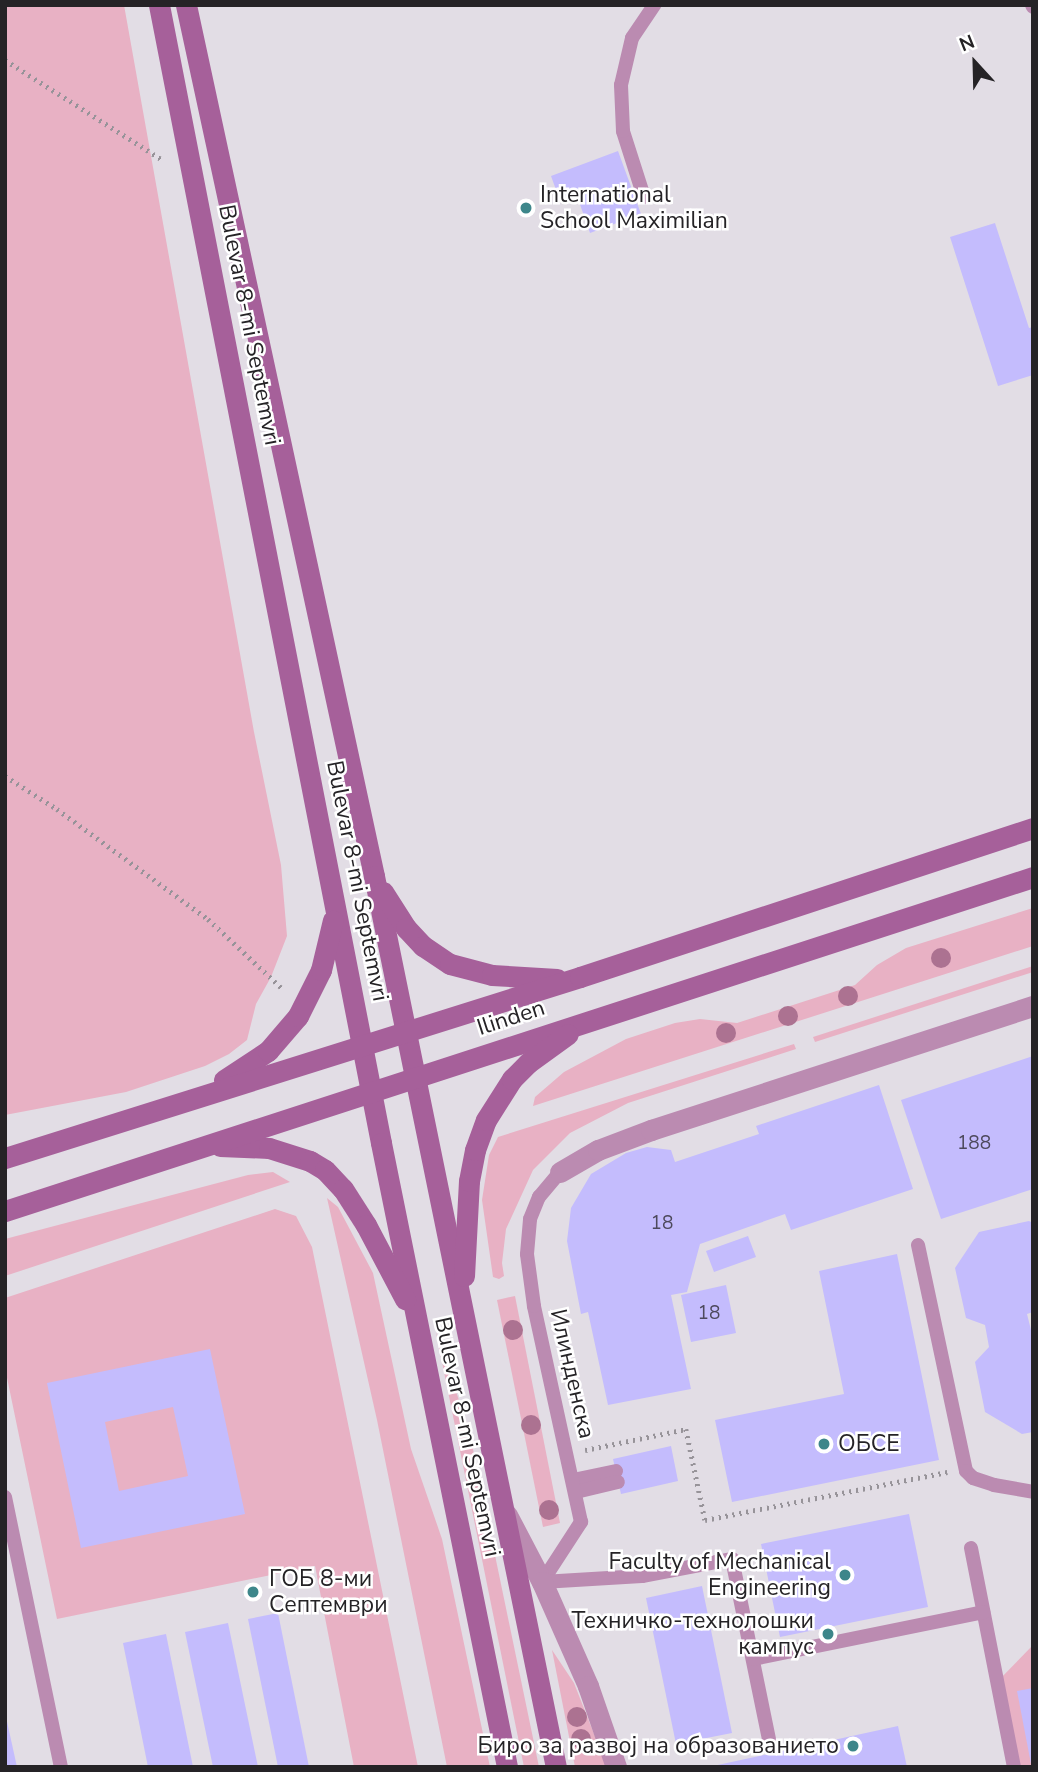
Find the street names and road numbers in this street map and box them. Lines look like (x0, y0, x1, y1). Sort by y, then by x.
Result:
street label: Bulevar 8-mi Septemvri (212, 202, 286, 448)
street label: Bulevar 8-mi Septemvri (320, 758, 394, 1004)
street label: Ilinden (474, 994, 548, 1042)
street label: Илинденска (544, 1307, 600, 1441)
street label: Bulevar 8-mi Septemvri (428, 1315, 506, 1559)

